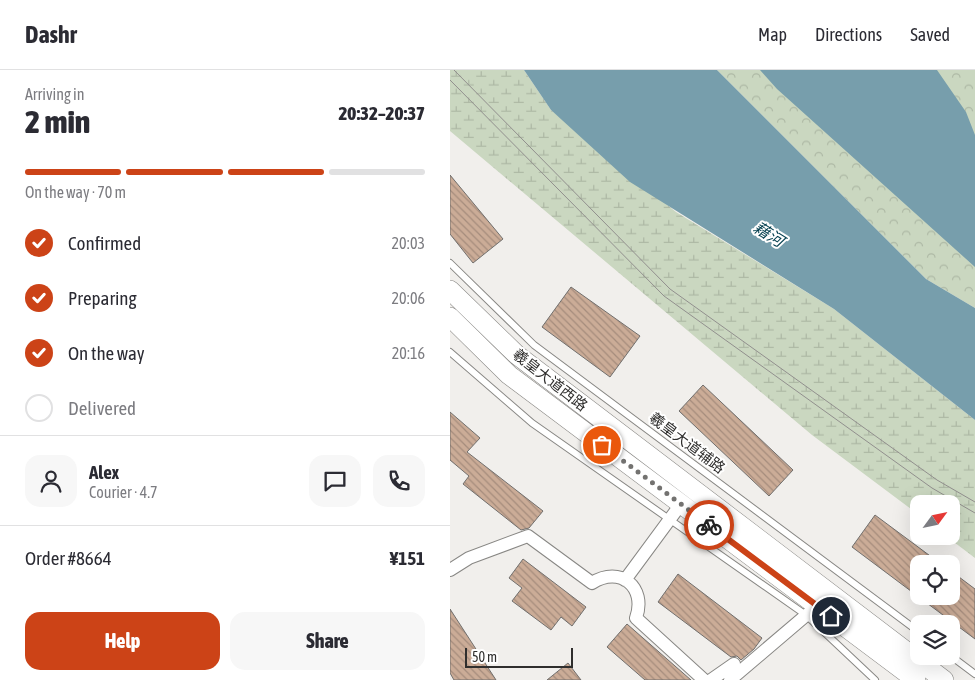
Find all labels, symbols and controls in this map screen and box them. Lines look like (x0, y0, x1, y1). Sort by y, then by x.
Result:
text: Dashr (25, 21, 77, 48)
text: Map (758, 24, 787, 45)
text: Directions (815, 24, 882, 45)
text: Saved (910, 24, 950, 45)
text: Arriving in (25, 85, 85, 103)
text: 20:32–20:37 (338, 102, 425, 124)
text: 2 min (25, 103, 90, 140)
text: On the way · 70 m (25, 183, 126, 201)
water label: 藉河 (751, 218, 790, 252)
icon: check (25, 229, 53, 257)
text: Confirmed (68, 232, 141, 254)
text: 20:03 (391, 234, 425, 252)
icon: check (25, 284, 53, 312)
text: Preparing (68, 287, 137, 309)
text: 20:06 (391, 289, 425, 307)
icon: check (25, 339, 53, 367)
text: On the way (68, 342, 145, 364)
text: 20:16 (392, 344, 425, 362)
street label: 羲皇大道西路 (510, 345, 591, 414)
text: Delivered (68, 397, 136, 419)
street label: 羲皇大道辅路 (646, 409, 728, 476)
pin (581, 424, 623, 466)
icon: bag (588, 431, 616, 459)
button: person (25, 455, 77, 507)
button: chat (309, 455, 361, 507)
button: phone (373, 455, 425, 507)
text: Alex (89, 461, 119, 483)
text: Courier · 4.7 (89, 483, 158, 501)
north arrow (910, 495, 960, 545)
map controls (910, 495, 960, 665)
courier (684, 500, 734, 550)
icon: bike (695, 511, 723, 539)
text: Order #8664 (25, 547, 112, 569)
text: ¥151 (390, 547, 425, 569)
button: locate (910, 555, 960, 605)
pin (810, 595, 852, 637)
icon: home (817, 602, 845, 630)
button: Help (25, 612, 220, 670)
button: Share (230, 612, 425, 670)
button: layers (910, 615, 960, 665)
scale bar (465, 645, 572, 668)
text: 50 m (472, 649, 497, 665)

